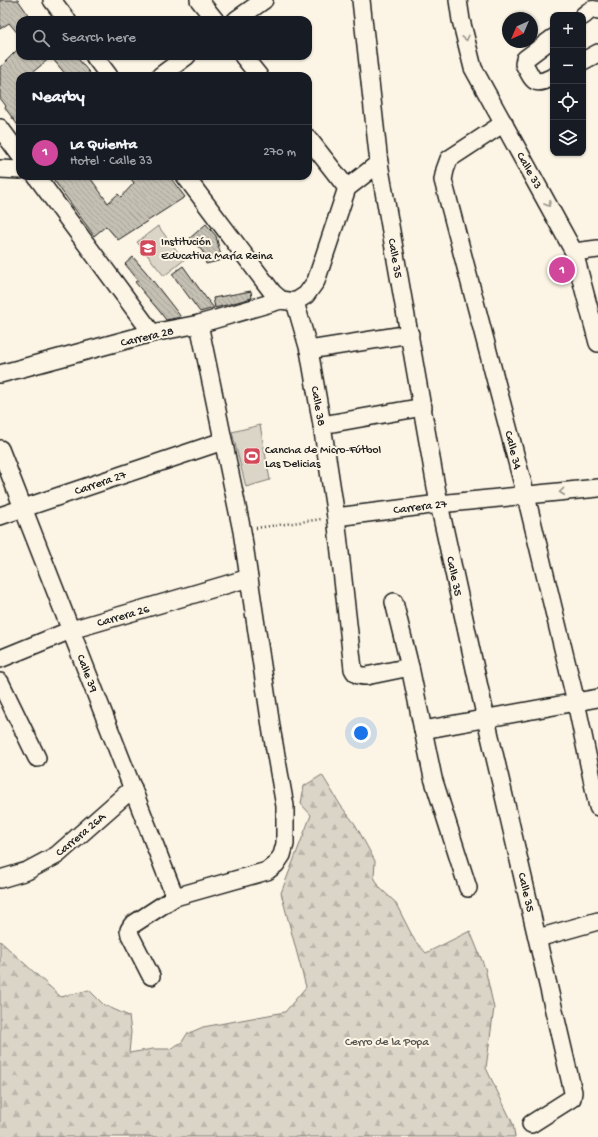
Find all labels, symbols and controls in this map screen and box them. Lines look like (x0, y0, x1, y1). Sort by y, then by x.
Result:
north arrow (502, 12, 538, 48)
map controls (550, 12, 586, 156)
button: + (550, 12, 586, 48)
search box (16, 16, 312, 60)
icon: search (30, 27, 52, 49)
text: Search here (62, 29, 136, 47)
one-way arrow (461, 35, 469, 41)
button: − (550, 48, 586, 84)
button: locate (550, 84, 586, 120)
text: Nearby (32, 88, 85, 108)
button: layers (550, 120, 586, 156)
text: La Quienta (70, 136, 137, 154)
text: 1 (42, 145, 48, 160)
text: 270 m (263, 145, 296, 160)
street label: Calle 33 (512, 150, 544, 192)
text: Hotel · Calle 33 (70, 154, 153, 169)
one-way arrow (543, 200, 551, 207)
place label: Institución Educativa María Reina (161, 236, 273, 264)
street label: Calle 35 (384, 237, 404, 279)
school or university icon: Institución Educativa María Reina (138, 238, 158, 258)
pin: 1 (549, 255, 575, 285)
street label: Carrera 28 (120, 325, 176, 351)
street label: Calle 38 (307, 385, 327, 428)
street label: Calle 34 (501, 430, 524, 472)
place label: Cancha de Micro-Fútbol Las Delicias (265, 444, 381, 472)
sports icon: Cancha de Micro-Fútbol Las Delicias (242, 446, 262, 466)
street label: Carrera 27 (73, 468, 129, 499)
one-way arrow (559, 487, 565, 496)
street label: Carrera 27 (393, 498, 449, 518)
street label: Calle 35 (442, 555, 464, 597)
street label: Carrera 26 (96, 603, 152, 631)
street label: Calle 39 (72, 653, 100, 695)
your location (351, 723, 371, 743)
street label: Carrera 26A (54, 810, 110, 860)
street label: Calle 35 (514, 871, 536, 914)
park label: Cerro de la Popa (345, 1036, 429, 1050)

